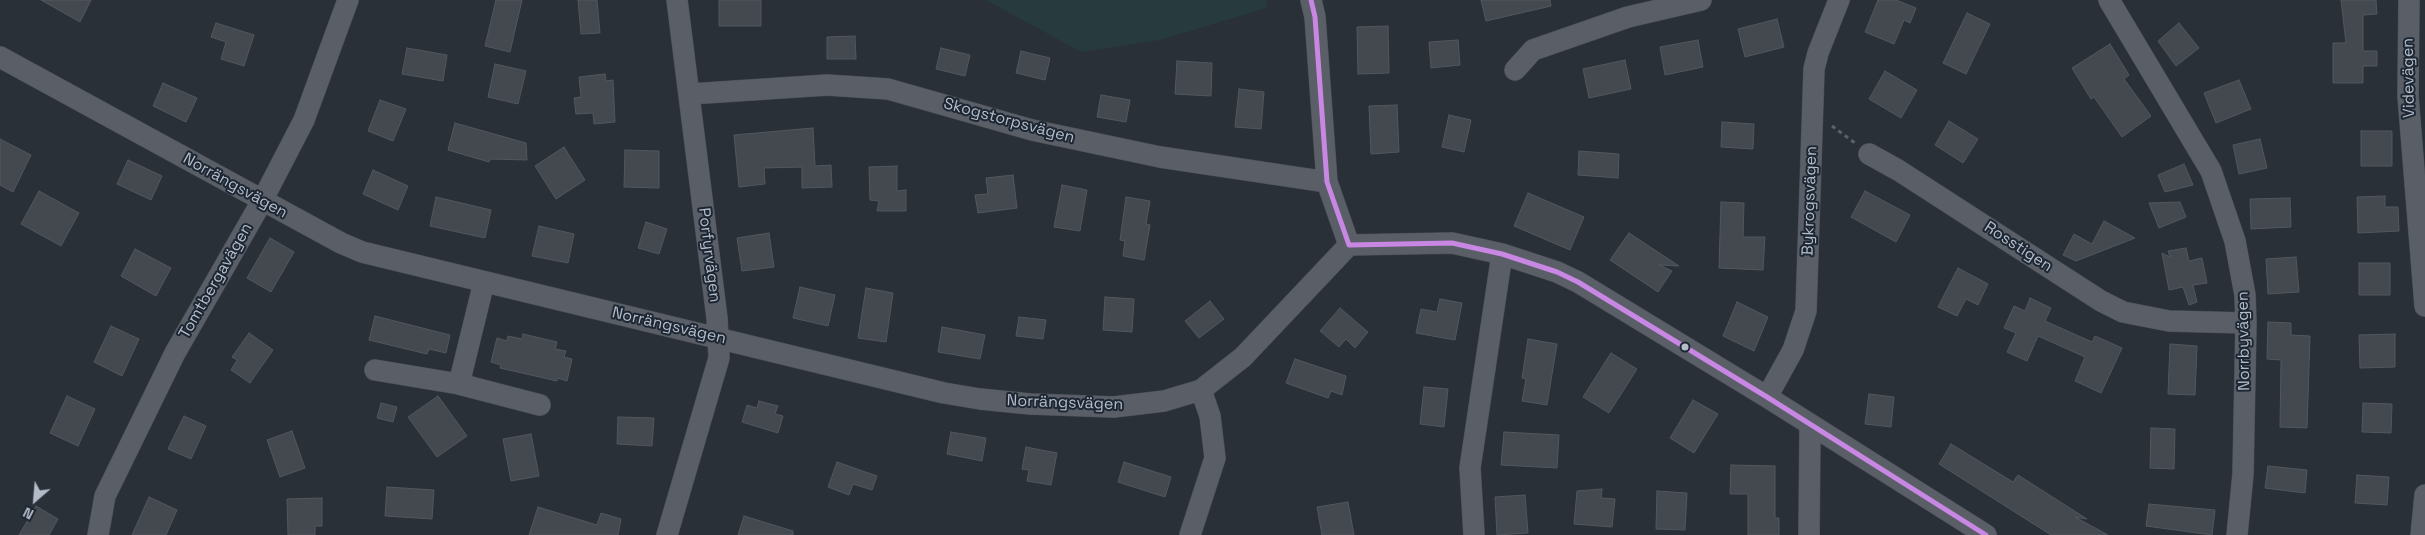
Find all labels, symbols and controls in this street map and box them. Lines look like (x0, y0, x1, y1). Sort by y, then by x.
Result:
street label: Videvägen (2399, 38, 2419, 118)
street label: Skogstorpsvägen (941, 94, 1077, 148)
street label: Bykrogsvägen (1798, 146, 1822, 256)
street label: Norrängsvägen (179, 149, 291, 223)
street label: Porfyrvägen (694, 207, 724, 303)
street label: Rosstigen (1980, 218, 2056, 276)
street label: Tomtbergavägen (175, 220, 257, 342)
street label: Norrbyvägen (2234, 291, 2254, 391)
street label: Norrängsvägen (610, 304, 728, 348)
unlabelled marker (1680, 342, 1690, 352)
street label: Norrängsvägen (1006, 391, 1124, 415)
north arrow (10, 475, 60, 525)
text: N (20, 503, 36, 524)

